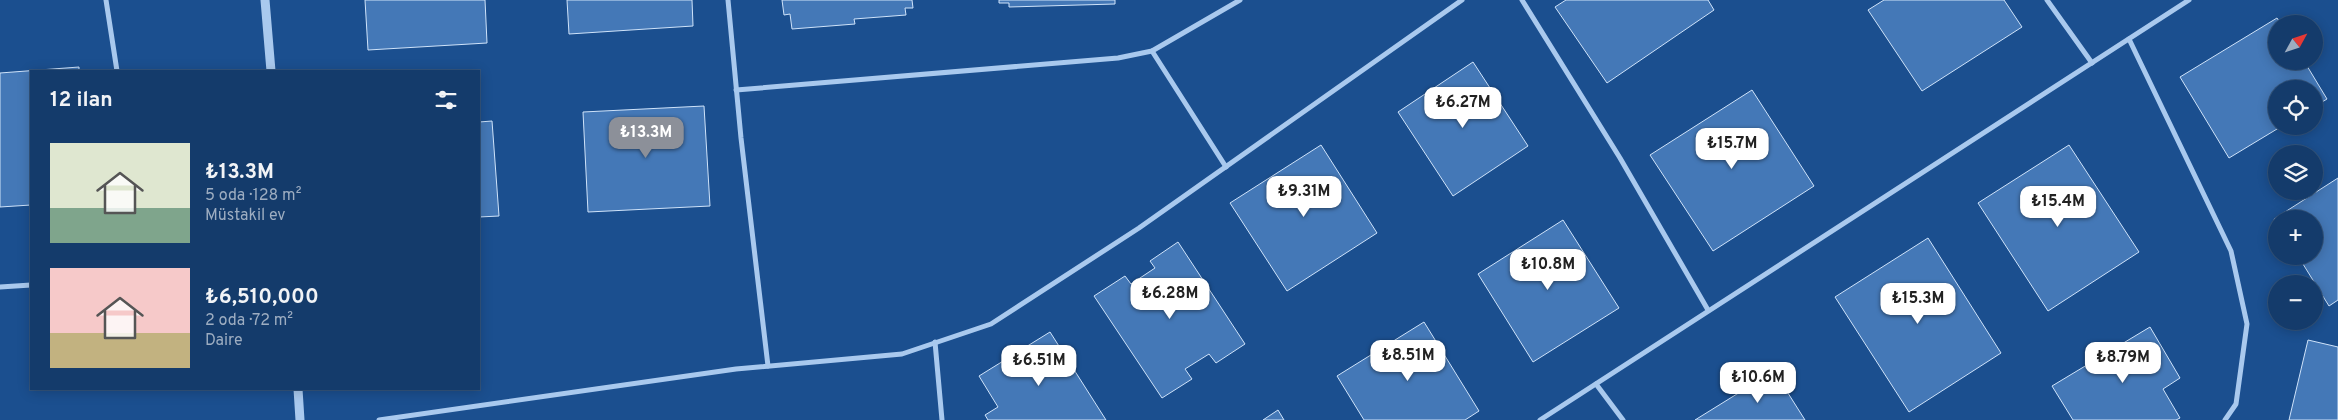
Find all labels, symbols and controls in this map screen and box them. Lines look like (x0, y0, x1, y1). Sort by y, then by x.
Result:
north arrow (2268, 15, 2322, 70)
map controls (2268, 15, 2323, 330)
button: locate (2268, 80, 2323, 135)
icon: filters (432, 86, 460, 114)
pin: ₺6.27M (1422, 86, 1504, 129)
text: 12 ilan (50, 87, 113, 114)
text: ₺6.27M (1435, 93, 1491, 113)
pin: ₺13.3M (605, 116, 687, 159)
text: ₺13.3M (620, 123, 672, 143)
pin: ₺15.7M (1691, 128, 1773, 170)
text: ₺15.7M (1707, 134, 1757, 154)
button: layers (2268, 145, 2323, 200)
text: ₺13.3M (205, 159, 274, 186)
icon: home (90, 163, 150, 223)
pin: ₺9.31M (1263, 176, 1345, 218)
text: ₺9.31M (1277, 182, 1331, 202)
text: 5 oda · 128 m² (205, 186, 301, 206)
pin: ₺15.4M (2017, 186, 2099, 228)
text: ₺15.4M (2031, 192, 2085, 212)
text: Müstakil ev (205, 206, 286, 226)
button: + (2268, 210, 2323, 265)
pin: ₺10.8M (1507, 248, 1589, 291)
text: ₺10.8M (1521, 255, 1575, 275)
button: − (2268, 275, 2323, 330)
pin: ₺6.28M (1129, 278, 1211, 320)
pin: ₺15.3M (1877, 282, 1959, 325)
text: ₺6,510,000 (205, 284, 319, 311)
text: ₺6.28M (1142, 284, 1198, 304)
icon: home (90, 288, 150, 348)
text: ₺15.3M (1891, 289, 1945, 309)
text: 2 oda · 72 m² (205, 311, 293, 331)
text: Daire (205, 331, 243, 351)
pin: ₺8.51M (1367, 340, 1449, 382)
pin: ₺8.79M (2082, 342, 2164, 384)
pin: ₺6.51M (998, 344, 1080, 387)
text: ₺8.51M (1381, 346, 1435, 366)
text: ₺8.79M (2096, 348, 2150, 368)
text: ₺6.51M (1012, 351, 1066, 371)
pin: ₺10.6M (1717, 362, 1799, 404)
text: ₺10.6M (1731, 368, 1785, 388)

